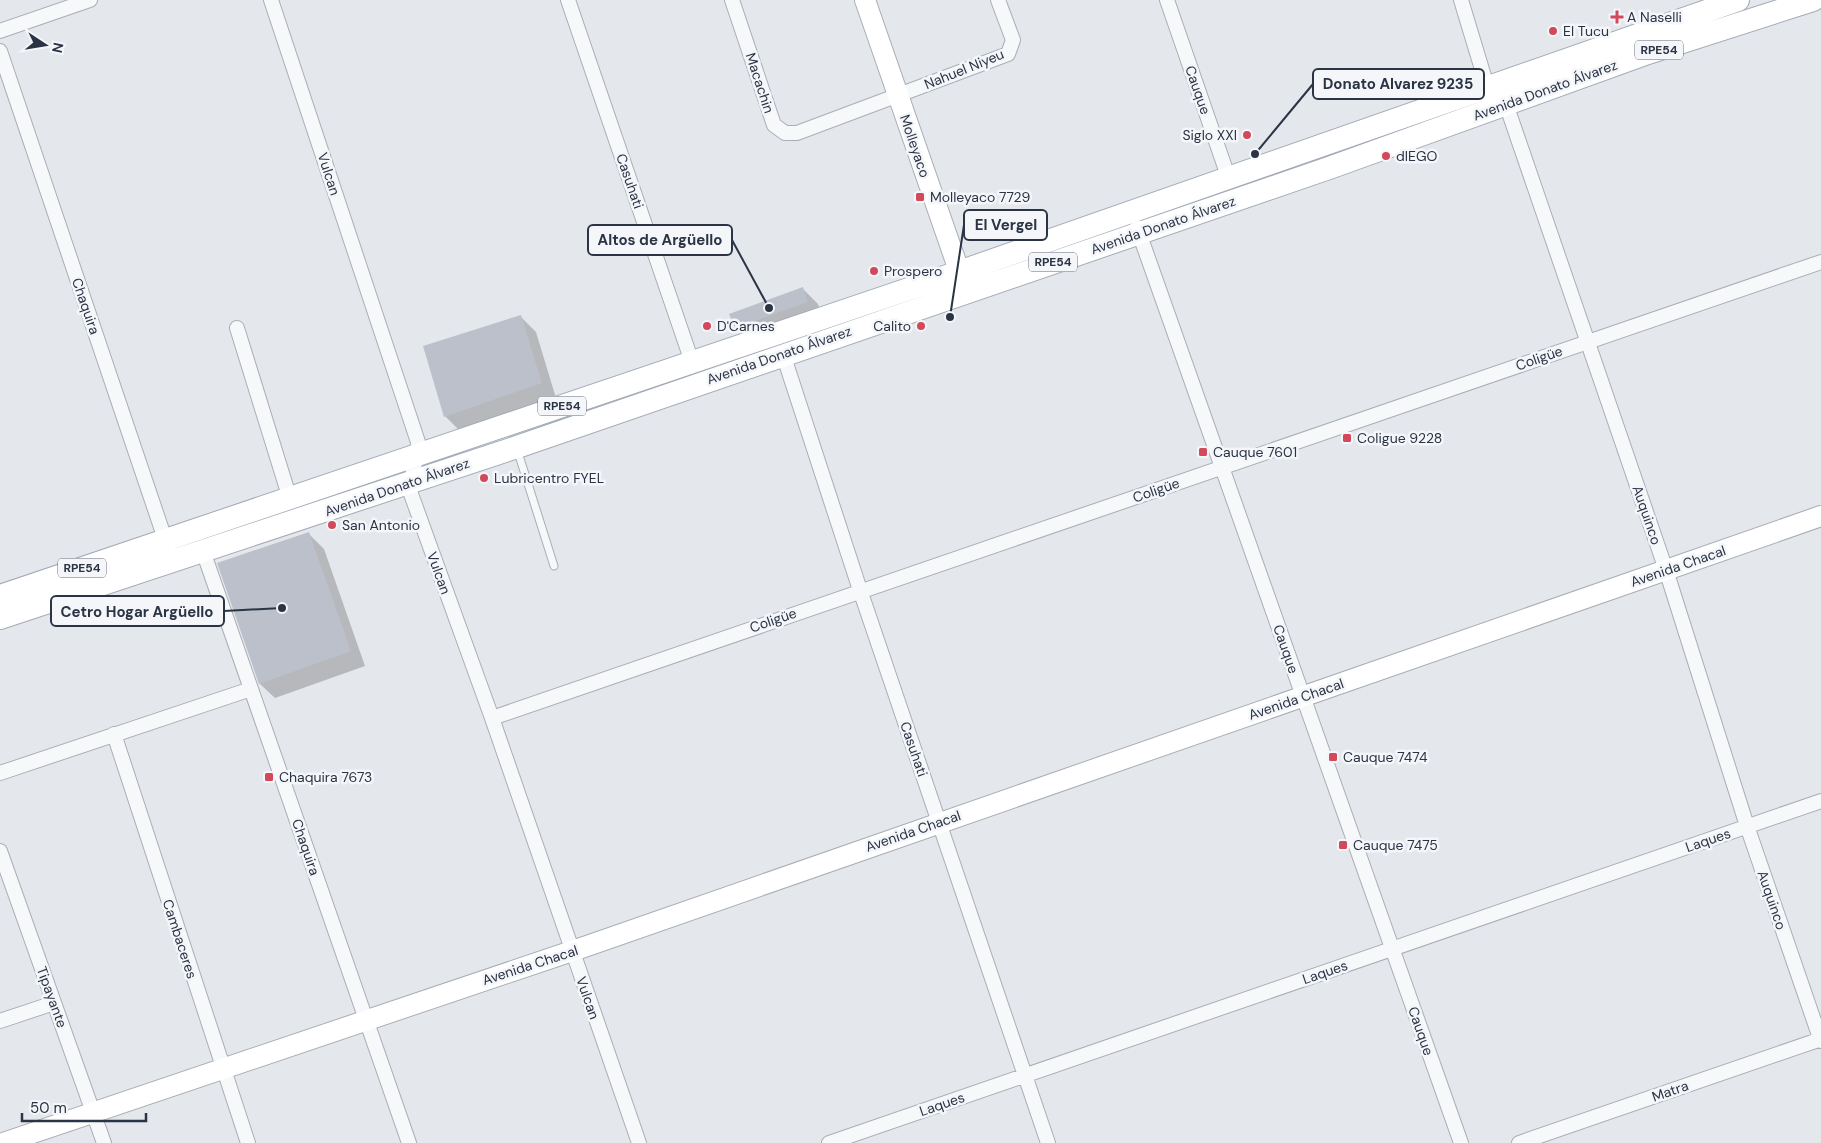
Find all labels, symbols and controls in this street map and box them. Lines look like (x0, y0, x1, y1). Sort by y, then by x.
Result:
place label: A Naselli (1627, 8, 1682, 26)
marker: A Naselli (1611, 11, 1623, 23)
north arrow (20, 20, 70, 70)
place label: El Tucu (1563, 22, 1609, 40)
marker: El Tucu (1547, 25, 1559, 37)
road number: RPE54 (1635, 40, 1683, 60)
text: N (48, 41, 68, 55)
street label: Nahuel Niyeu (922, 45, 1006, 93)
street label: Macachin (742, 51, 778, 115)
street label: Avenida Donato Álvarez (1470, 56, 1620, 124)
street label: Cauque (1181, 63, 1215, 117)
callout: Donato Alvarez 9235 (1313, 69, 1484, 99)
text: Donato Alvarez 9235 (1323, 74, 1473, 94)
street label: Molleyaco (896, 112, 934, 180)
place label: Siglo XXI (1182, 126, 1237, 144)
marker: Siglo XXI (1241, 129, 1253, 141)
place label: dIEGO (1396, 147, 1438, 165)
street label: Vulcan (314, 150, 344, 198)
marker: dIEGO (1380, 150, 1392, 162)
street label: Casuhati (612, 151, 648, 211)
place label: Molleyaco 7729 (930, 188, 1031, 206)
marker: Molleyaco 7729 (914, 191, 926, 203)
street label: Avenida Donato Álvarez (1088, 192, 1238, 258)
callout: El Vergel (964, 210, 1047, 240)
text: El Vergel (975, 215, 1037, 235)
callout: Altos de Argüello (588, 225, 732, 255)
text: Altos de Argüello (598, 230, 722, 250)
road number: RPE54 (1029, 252, 1077, 272)
place label: Prospero (884, 262, 942, 280)
marker: Prospero (868, 265, 880, 277)
street label: Chaquira (68, 275, 104, 337)
place label: D'Carnes (717, 317, 775, 335)
place label: Calito (873, 317, 911, 335)
marker: D'Carnes (701, 320, 713, 332)
marker: Calito (915, 320, 927, 332)
street label: Avenida Donato Álvarez (704, 322, 854, 388)
street label: Coligüe (1513, 342, 1565, 374)
road number: RPE54 (538, 396, 586, 416)
place label: Coligue 9228 (1357, 429, 1442, 447)
marker: Coligue 9228 (1341, 432, 1353, 444)
place label: Cauque 7601 (1213, 443, 1297, 461)
marker: Cauque 7601 (1197, 446, 1209, 458)
street label: Avenida Donato Álvarez (322, 454, 472, 520)
place label: Lubricentro FYEL (494, 469, 604, 487)
marker: Lubricentro FYEL (478, 472, 490, 484)
street label: Coligüe (1130, 474, 1182, 506)
street label: Auquinco (1628, 483, 1666, 547)
place label: San Antonio (342, 516, 420, 534)
marker: San Antonio (326, 519, 338, 531)
street label: Avenida Chacal (1628, 541, 1728, 591)
street label: Vulcan (423, 549, 455, 597)
road number: RPE54 (58, 558, 106, 578)
callout: Cetro Hogar Argüello (51, 596, 224, 626)
text: Cetro Hogar Argüello (61, 602, 213, 622)
street label: Coligüe (747, 604, 799, 636)
street label: Cauque (1269, 622, 1303, 676)
street label: Avenida Chacal (1246, 674, 1346, 724)
street label: Casuhati (896, 719, 932, 779)
place label: Cauque 7474 (1343, 748, 1428, 766)
marker: Cauque 7474 (1327, 751, 1339, 763)
place label: Chaquira 7673 (279, 768, 372, 786)
marker: Chaquira 7673 (263, 771, 275, 783)
street label: Avenida Chacal (863, 806, 963, 856)
street label: Chaquira (288, 816, 324, 878)
street label: Laques (1683, 824, 1733, 856)
place label: Cauque 7475 (1353, 836, 1438, 854)
marker: Cauque 7475 (1337, 839, 1349, 851)
street label: Auquinco (1753, 868, 1791, 932)
street label: Cambaceres (159, 897, 201, 981)
street label: Avenida Chacal (480, 941, 580, 989)
street label: Laques (1300, 956, 1350, 988)
street label: Tipayante (33, 964, 71, 1030)
street label: Vulcan (572, 974, 604, 1022)
street label: Cauque (1404, 1004, 1438, 1058)
street label: Matra (1649, 1076, 1691, 1106)
street label: Laques (917, 1088, 967, 1120)
scale bar (22, 1090, 146, 1122)
text: 50 m (30, 1098, 67, 1118)

